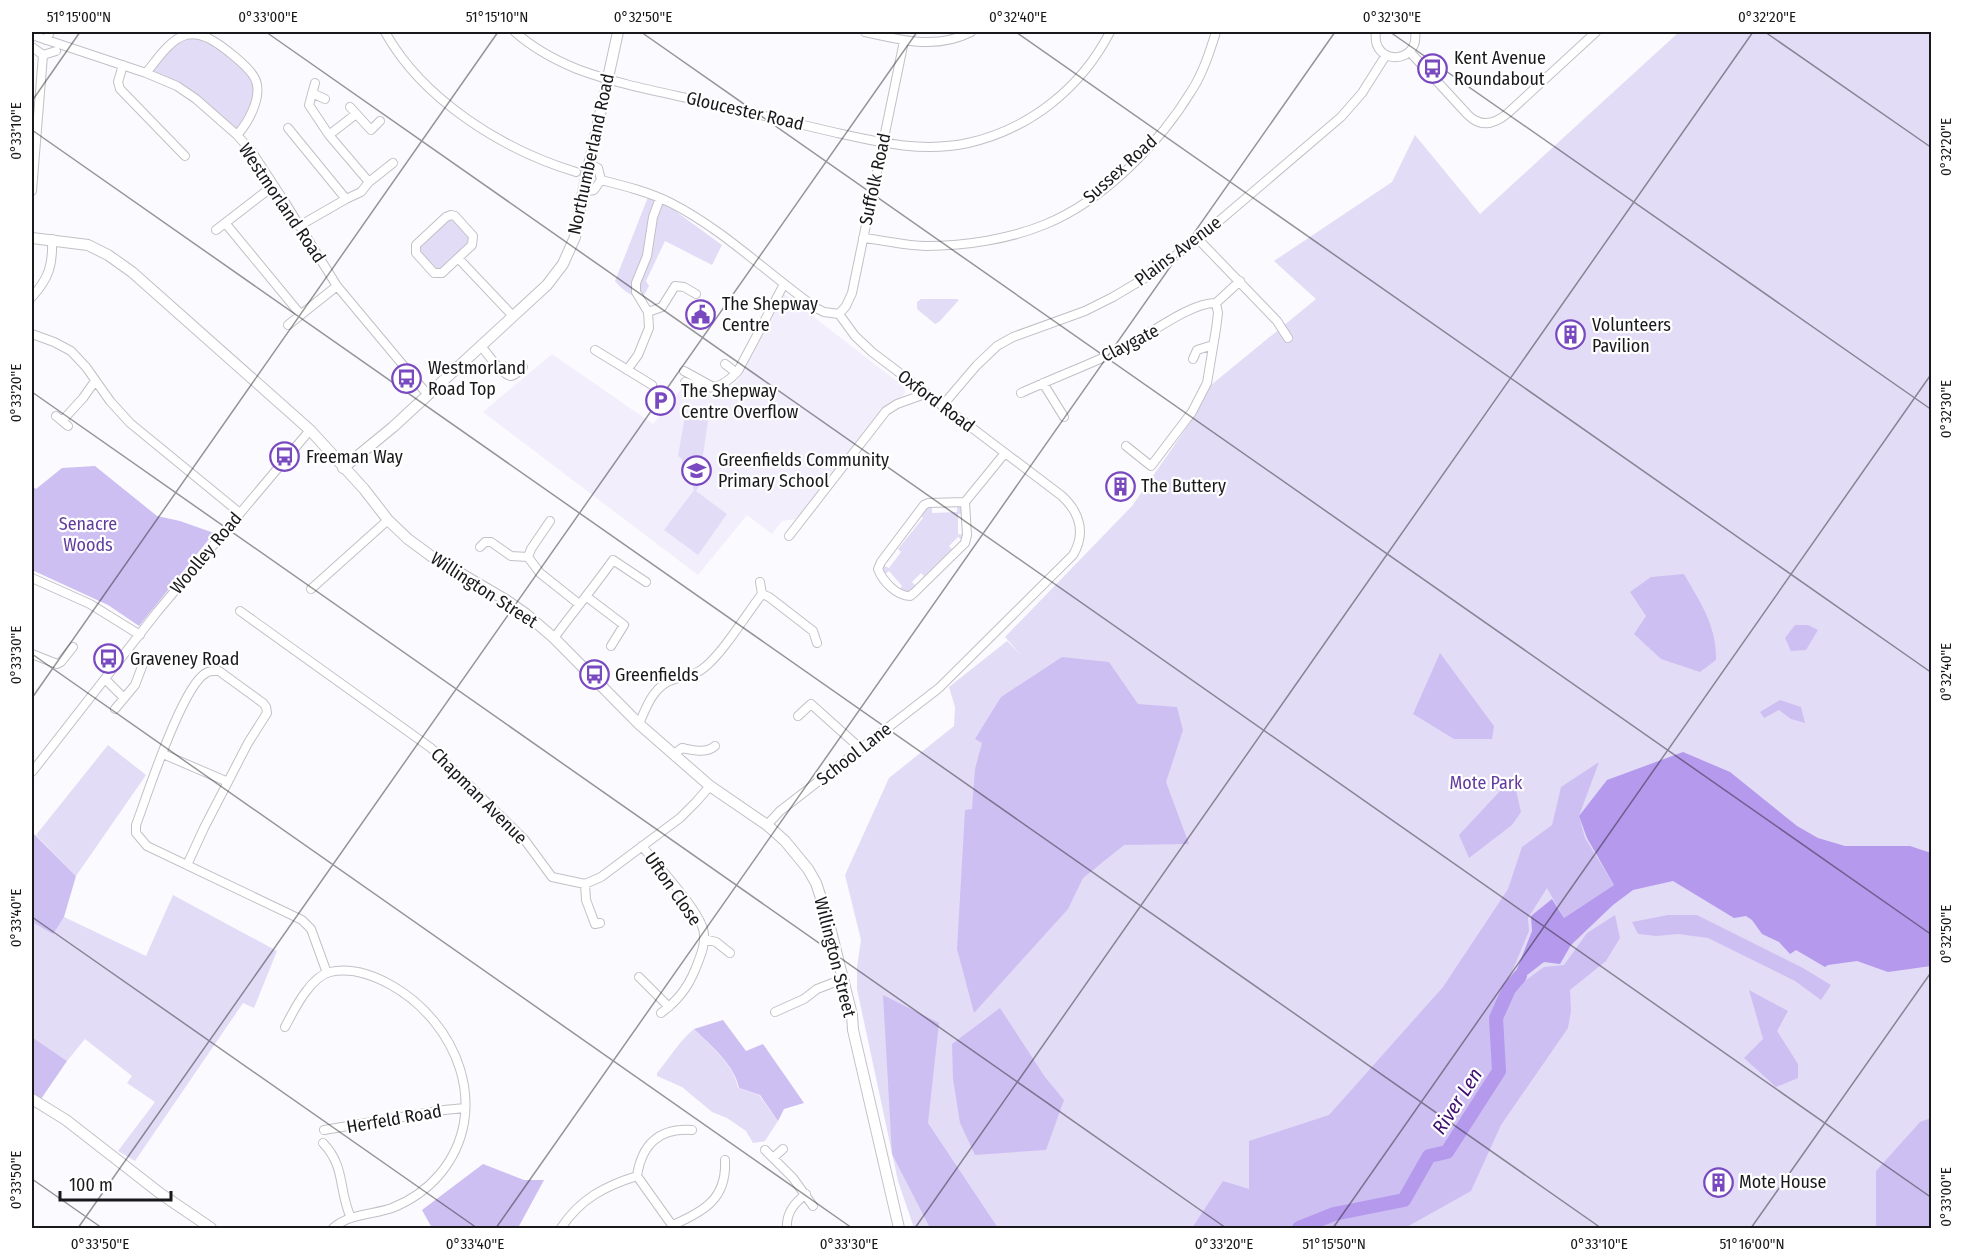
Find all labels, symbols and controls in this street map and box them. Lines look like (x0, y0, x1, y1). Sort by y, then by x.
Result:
text: 51°15'00"N (47, 8, 111, 26)
text: 0°33'00"E (238, 8, 298, 26)
text: 51°15'10"N (466, 8, 528, 26)
text: 0°32'50"E (614, 8, 672, 26)
text: 0°32'40"E (989, 8, 1047, 26)
text: 0°32'30"E (1363, 8, 1421, 26)
text: 0°32'20"E (1738, 8, 1796, 26)
place label: Kent Avenue Roundabout (1454, 47, 1546, 90)
bus stop icon: Kent Avenue Roundabout (1417, 52, 1449, 84)
street label: Northumberland Road (563, 71, 619, 237)
street label: Gloucester Road (684, 87, 806, 135)
text: 0°33'10"E (7, 102, 25, 160)
text: 0°32'20"E (1937, 118, 1955, 176)
street label: Sussex Road (1079, 130, 1161, 208)
street label: Suffolk Road (855, 131, 895, 227)
street label: Westmorland Road (234, 139, 330, 267)
street label: Plains Avenue (1130, 211, 1226, 291)
place label: The Shepway Centre (722, 293, 818, 336)
public building icon: The Shepway Centre (685, 298, 717, 330)
place label: Volunteers Pavilion (1592, 314, 1671, 357)
street label: Claygate (1098, 319, 1163, 367)
building icon: Volunteers Pavilion (1555, 319, 1587, 351)
place label: Westmorland Road Top (428, 357, 526, 400)
bus stop icon: Westmorland Road Top (391, 362, 423, 394)
text: 0°33'20"E (7, 364, 25, 422)
street label: Oxford Road (893, 365, 979, 437)
place label: The Shepway Centre Overflow (681, 380, 799, 423)
text: 0°32'30"E (1937, 380, 1955, 438)
parking icon: The Shepway Centre Overflow (644, 385, 676, 417)
bus stop icon: Freeman Way (269, 441, 301, 473)
place label: Freeman Way (306, 446, 403, 468)
place label: Greenfields Community Primary School (718, 449, 889, 492)
school or university icon: Greenfields Community Primary School (681, 454, 713, 486)
building icon: The Buttery (1104, 470, 1136, 502)
place label: The Buttery (1141, 475, 1226, 497)
street label: Woolley Road (165, 508, 247, 598)
park label: Senacre Woods (59, 513, 117, 556)
street label: Willington Street (426, 547, 542, 633)
text: 0°33'30"E (7, 626, 25, 684)
bus stop icon: Graveney Road (93, 643, 125, 675)
text: 0°32'40"E (1937, 643, 1955, 701)
place label: Graveney Road (130, 648, 239, 670)
bus stop icon: Greenfields (578, 659, 610, 691)
place label: Greenfields (615, 664, 699, 686)
street label: School Lane (812, 718, 896, 790)
street label: Chapman Avenue (426, 743, 532, 849)
park label: Mote Park (1450, 772, 1523, 794)
street label: Ufton Close (640, 848, 706, 930)
text: 0°33'40"E (7, 889, 25, 947)
street label: Willington Street (809, 895, 861, 1019)
text: 0°32'50"E (1937, 905, 1955, 963)
water label: River Len (1427, 1063, 1487, 1139)
street label: Herfeld Road (345, 1100, 443, 1138)
text: 0°33'50"E (7, 1151, 25, 1209)
scale bar (60, 1164, 171, 1202)
building icon: Mote House (1702, 1166, 1734, 1198)
text: 0°33'00"E (1937, 1167, 1955, 1227)
place label: Mote House (1739, 1171, 1826, 1193)
text: 100 m (69, 1174, 113, 1196)
text: 0°33'50"E (71, 1235, 129, 1253)
text: 0°33'40"E (446, 1235, 504, 1253)
text: 0°33'30"E (820, 1235, 878, 1253)
text: 0°33'20"E (1195, 1235, 1253, 1253)
text: 51°15'50"N (1302, 1235, 1366, 1253)
text: 0°33'10"E (1570, 1235, 1628, 1253)
text: 51°16'00"N (1719, 1235, 1785, 1253)

